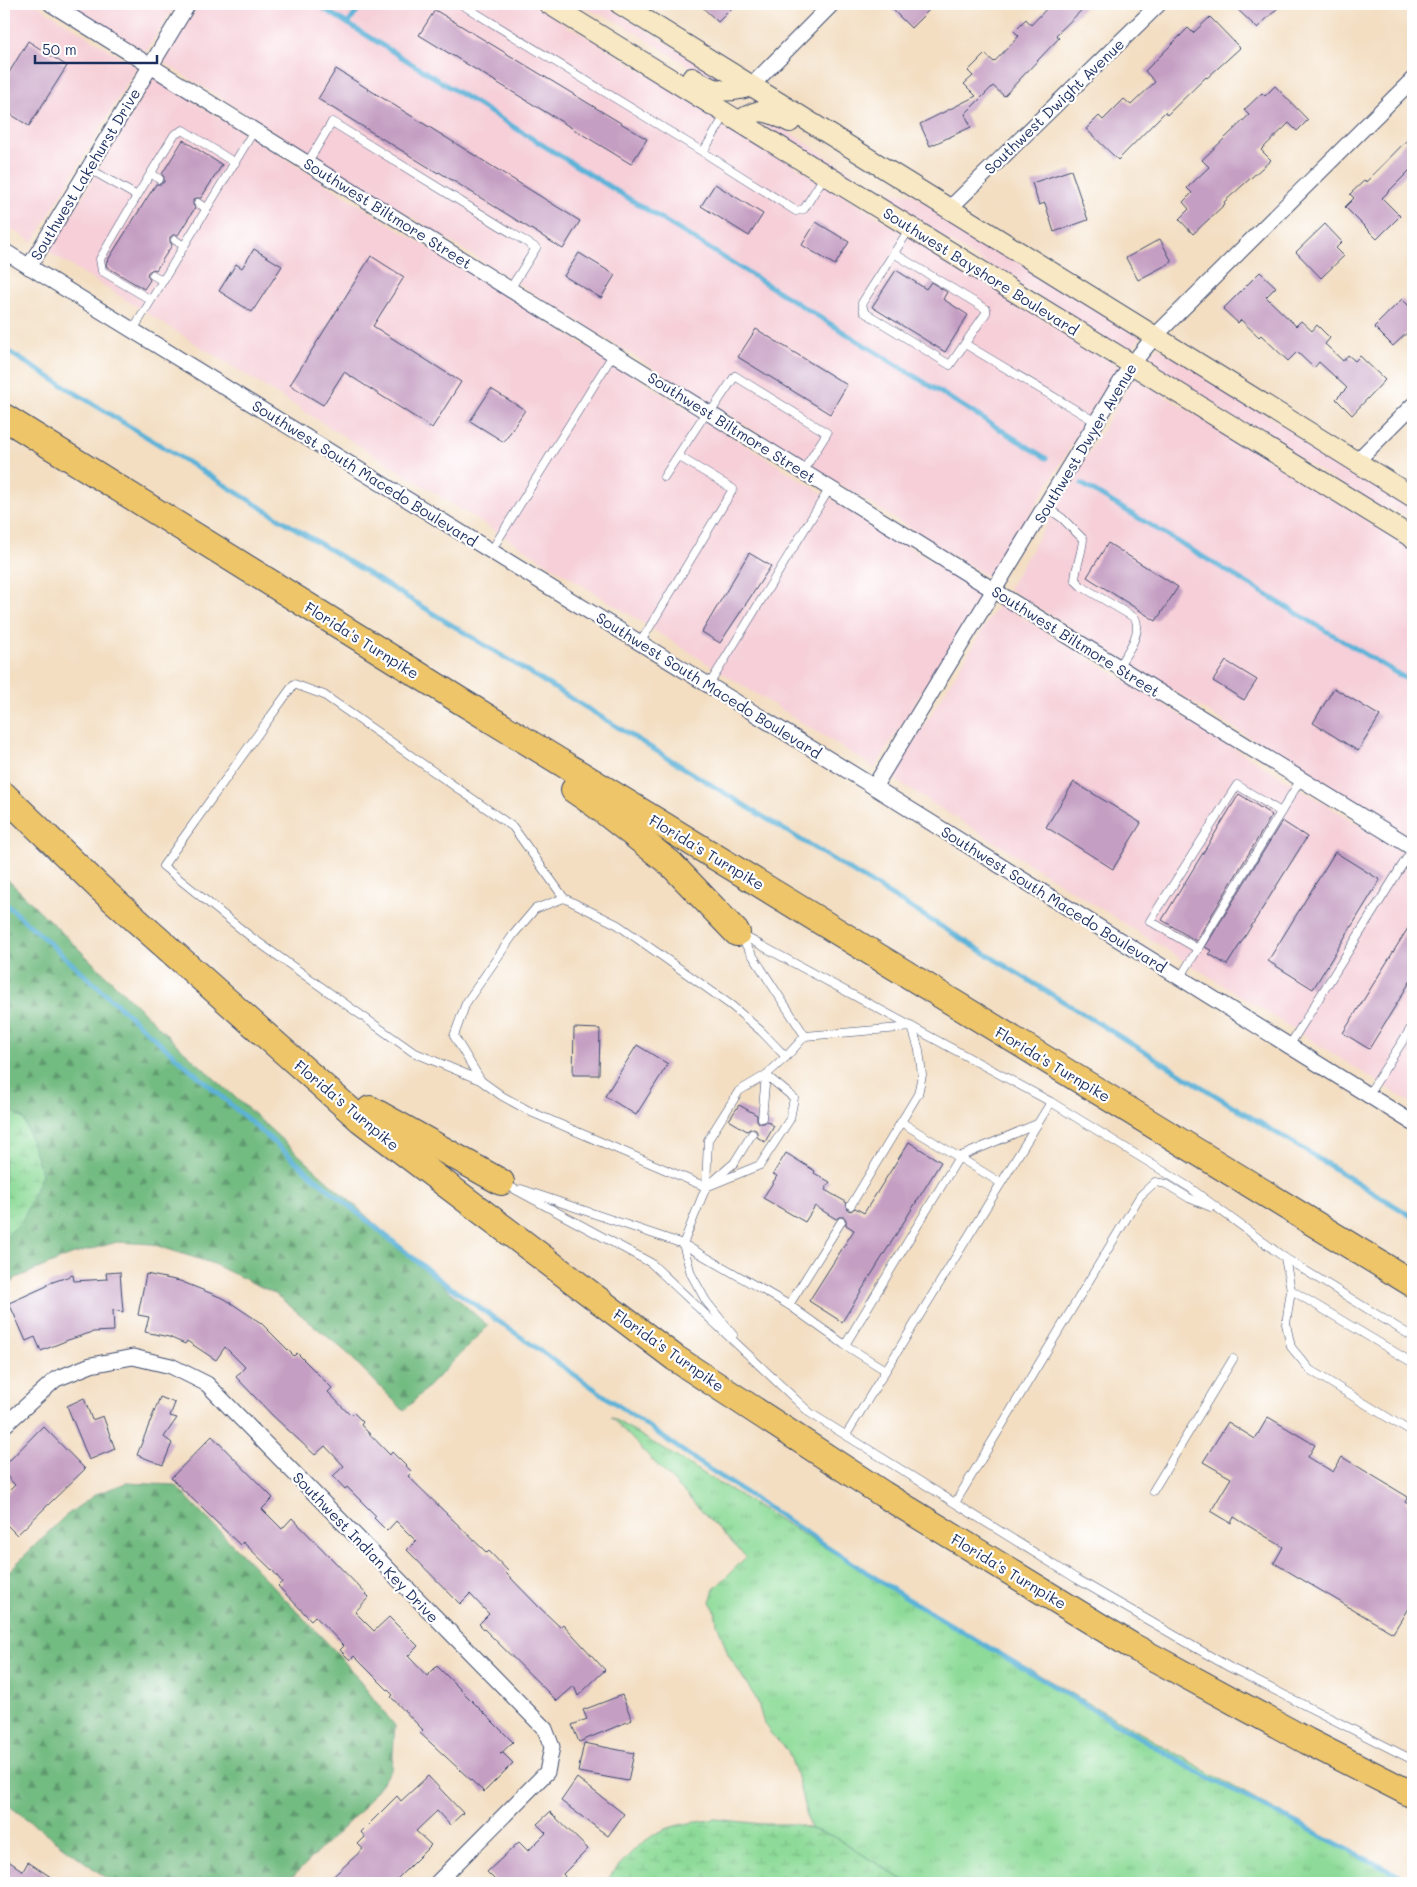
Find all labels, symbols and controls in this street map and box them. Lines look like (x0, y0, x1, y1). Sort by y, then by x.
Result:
scale bar (35, 32, 158, 64)
street label: Southwest Dwight Avenue (980, 34, 1128, 178)
text: 50 m (42, 39, 77, 59)
street label: Southwest Lakehurst Drive (26, 84, 144, 264)
street label: Southwest Biltmore Street (300, 153, 476, 273)
street label: Southwest Bayshore Boulevard (880, 202, 1082, 340)
street label: Southwest Dwyer Avenue (1029, 359, 1141, 527)
street label: Southwest Biltmore Street (644, 367, 820, 487)
street label: Southwest South Macedo Boulevard (249, 395, 481, 551)
street label: Southwest Biltmore Street (988, 581, 1164, 701)
street label: Florida's Turnpike (301, 597, 423, 683)
street label: Southwest South Macedo Boulevard (593, 607, 825, 763)
street label: Florida's Turnpike (646, 810, 768, 894)
street label: Southwest South Macedo Boulevard (938, 821, 1170, 977)
street label: Florida's Turnpike (992, 1022, 1114, 1106)
street label: Florida's Turnpike (290, 1055, 404, 1155)
street label: Florida's Turnpike (610, 1304, 728, 1396)
street label: Southwest Indian Key Drive (289, 1467, 443, 1627)
street label: Florida's Turnpike (948, 1529, 1070, 1613)

